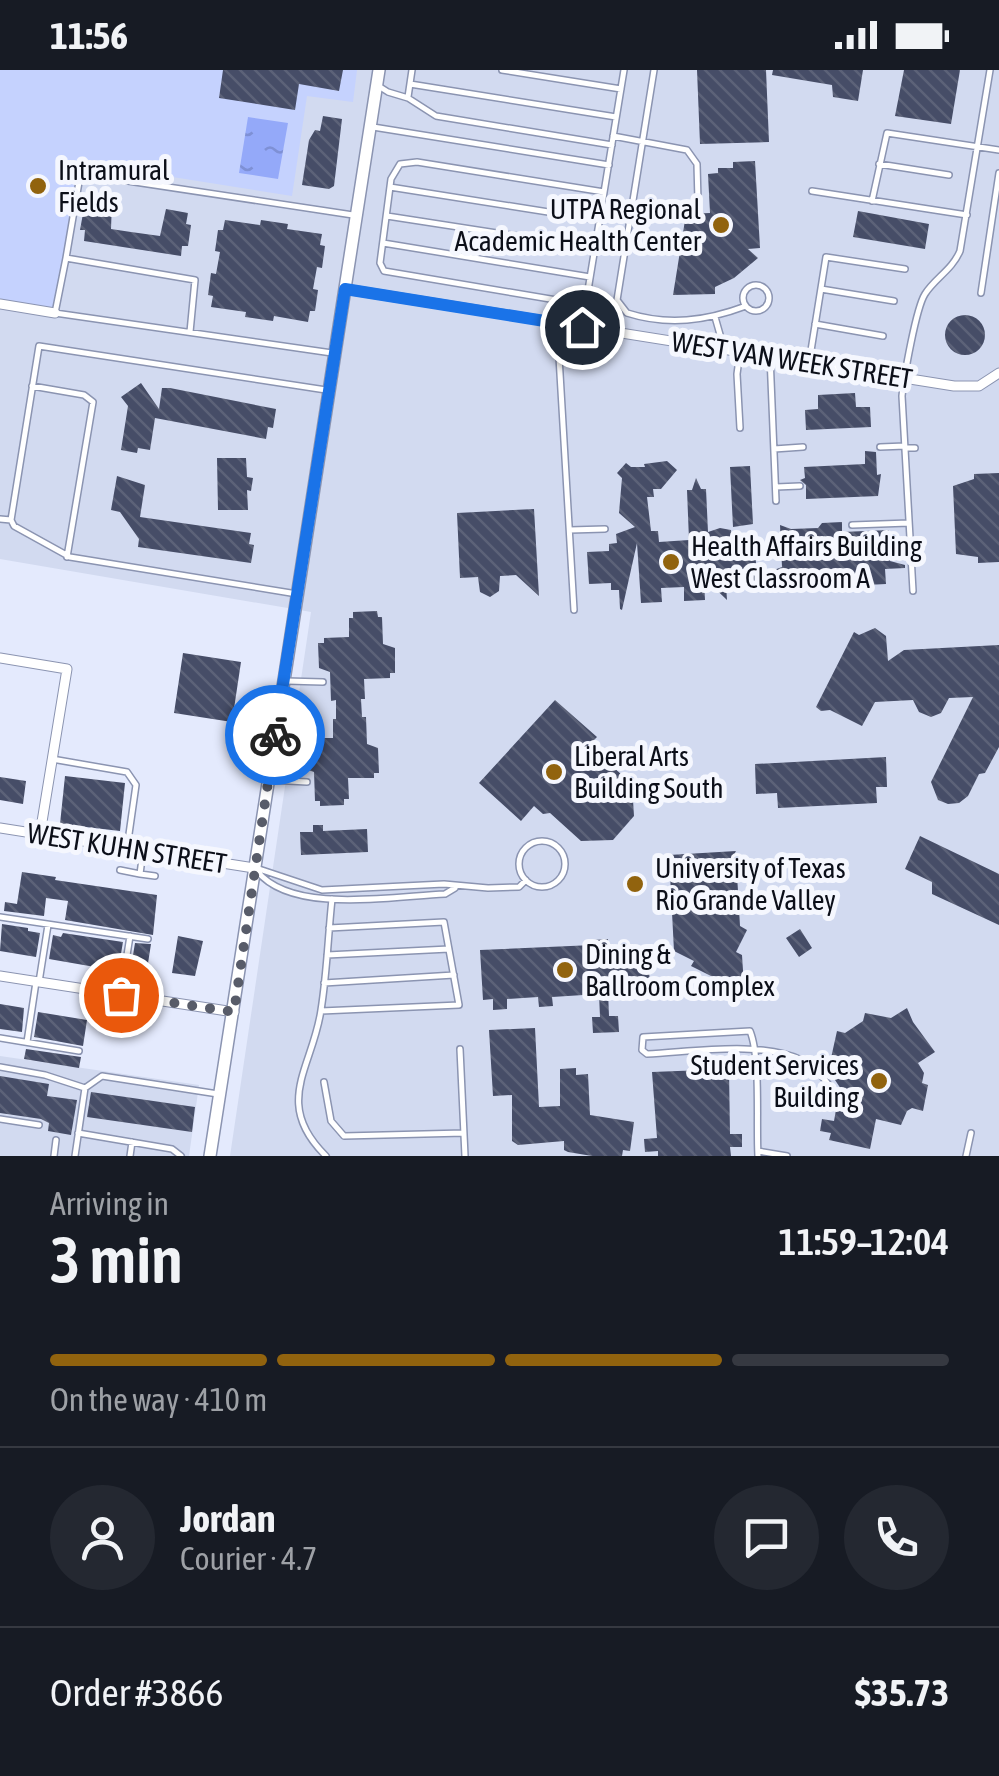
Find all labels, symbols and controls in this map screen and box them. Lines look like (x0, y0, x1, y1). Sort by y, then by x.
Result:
text: 11:56 (50, 14, 128, 57)
place label: Intramural Fields (58, 154, 170, 218)
marker: Intramural Fields (27, 175, 49, 197)
place label: UTPA Regional Academic Health Center (455, 193, 702, 257)
marker: UTPA Regional Academic Health Center (710, 214, 732, 236)
pin (540, 285, 625, 370)
icon: home (555, 300, 610, 355)
street label: WEST VAN WEEK STREET (669, 325, 915, 395)
place label: Health Affairs Building West Classroom A (691, 530, 922, 594)
marker: Health Affairs Building West Classroom A (660, 551, 682, 573)
courier (225, 685, 325, 785)
icon: bike (248, 708, 303, 763)
place label: Liberal Arts Building South (574, 740, 724, 804)
marker: Liberal Arts Building South (543, 761, 565, 783)
street label: WEST KUHN STREET (25, 816, 229, 880)
place label: University of Texas Rio Grande Valley (655, 852, 846, 916)
marker: University of Texas Rio Grande Valley (624, 873, 646, 895)
place label: Dining & Ballroom Complex (585, 938, 775, 1002)
pin (79, 953, 164, 1038)
marker: Dining & Ballroom Complex (554, 959, 576, 981)
icon: bag (94, 968, 149, 1023)
place label: Student Services Building (691, 1049, 859, 1113)
marker: Student Services Building (868, 1070, 890, 1092)
text: Arriving in (50, 1185, 169, 1222)
text: 11:59–12:04 (779, 1220, 949, 1263)
text: 3 min (50, 1222, 183, 1297)
text: On the way · 410 m (50, 1381, 267, 1418)
button: person (50, 1485, 155, 1590)
button: chat (714, 1485, 819, 1590)
button: phone (844, 1485, 949, 1590)
text: Jordan (180, 1497, 275, 1540)
text: Courier · 4.7 (180, 1540, 317, 1577)
text: Order #3866 (50, 1671, 223, 1714)
text: $35.73 (855, 1671, 949, 1714)

